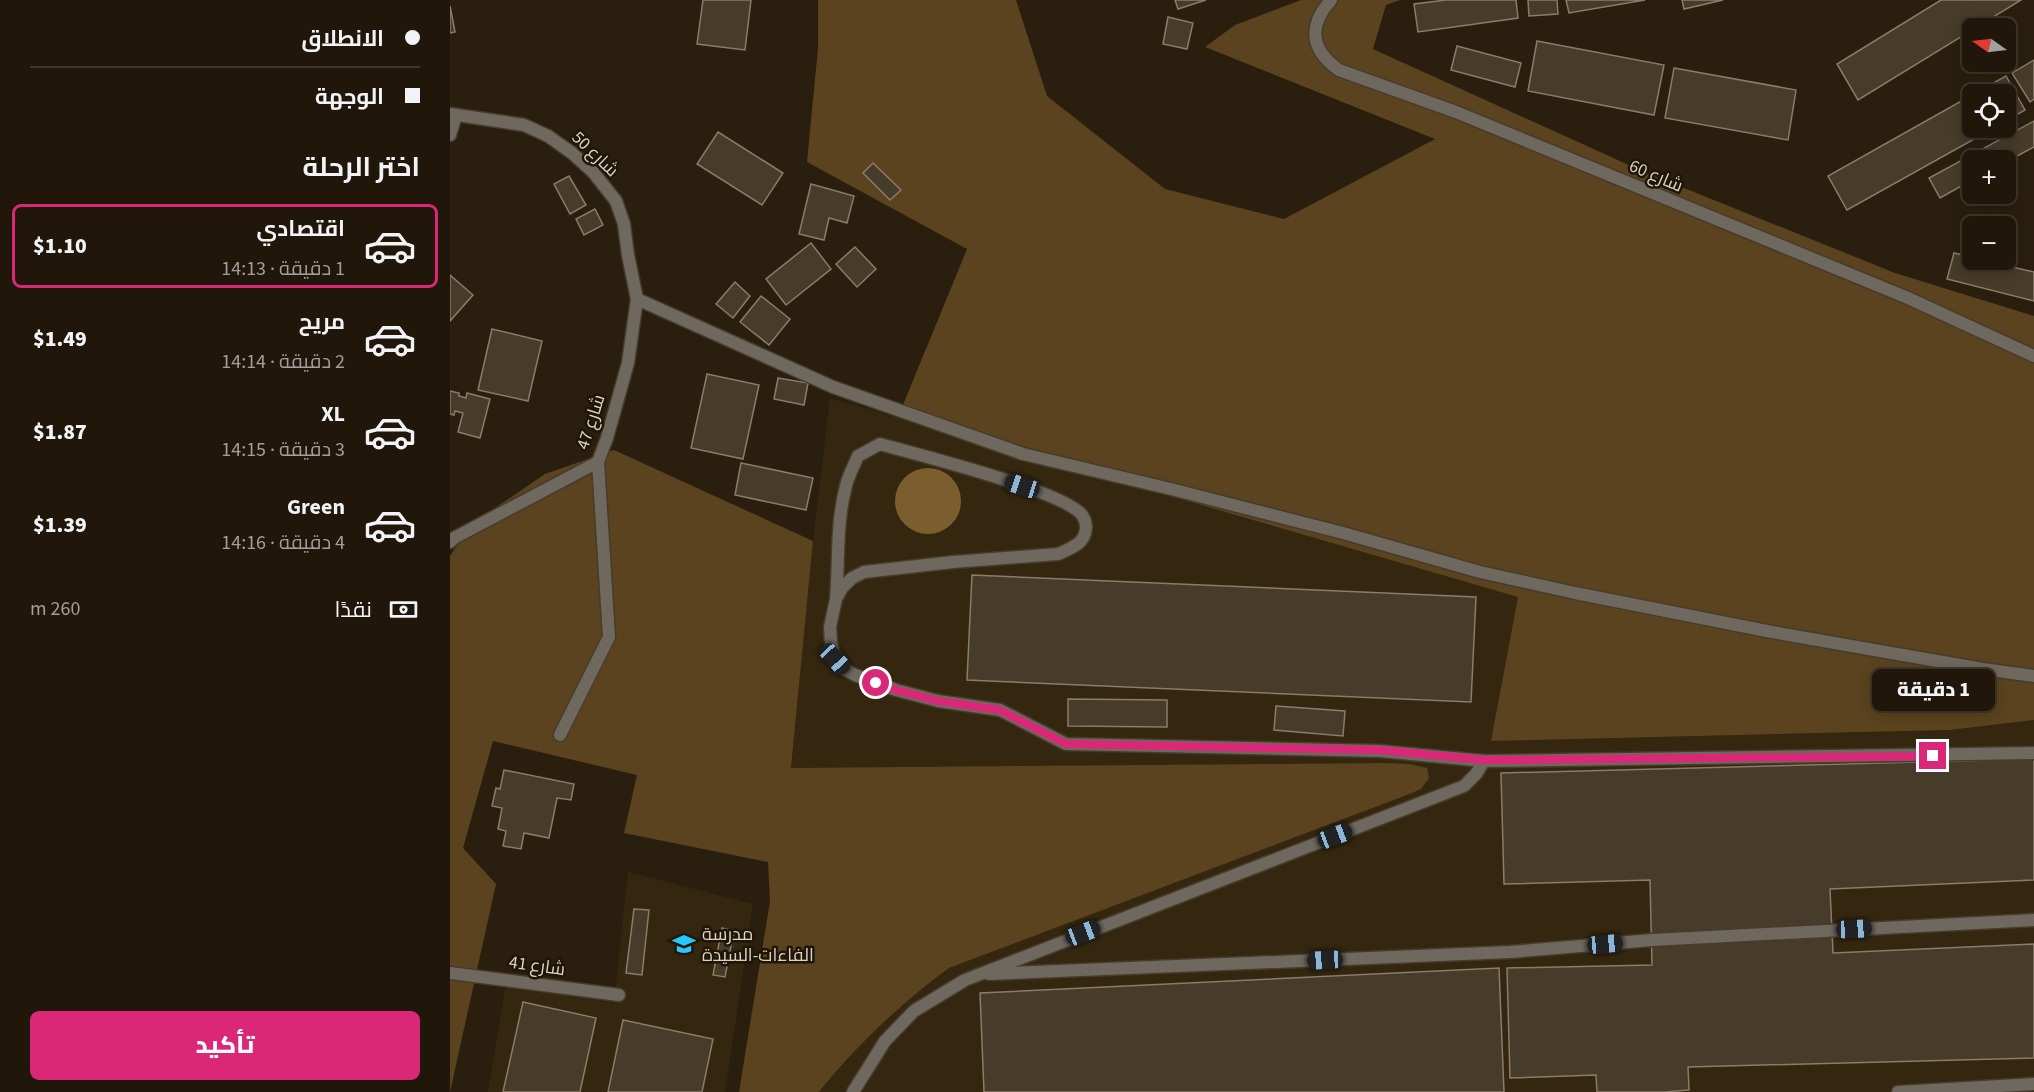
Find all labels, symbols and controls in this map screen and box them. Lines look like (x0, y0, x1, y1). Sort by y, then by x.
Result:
north arrow (1962, 18, 2016, 72)
map controls (1962, 18, 2016, 270)
text: الانطلاق (301, 23, 384, 55)
text: الوجهة (315, 81, 384, 113)
button: locate (1962, 84, 2016, 138)
street label: شارع 50 (566, 125, 624, 183)
text: اختر الرحلة (302, 148, 420, 187)
button: + (1962, 150, 2016, 204)
street label: شارع 60 (1625, 153, 1687, 199)
text: اقتصادي (256, 213, 345, 245)
button: − (1962, 216, 2016, 270)
icon: car (363, 219, 417, 273)
text: $1.10 (33, 230, 87, 262)
text: 1 دقيقة · 14:13 (221, 255, 345, 283)
text: مريح (299, 306, 345, 338)
icon: car (363, 312, 417, 366)
text: $1.49 (33, 323, 87, 355)
text: 2 دقيقة · 14:14 (221, 348, 345, 376)
street label: شارع 47 (570, 391, 612, 453)
text: XL (321, 398, 345, 430)
icon: car (363, 405, 417, 459)
text: $1.87 (33, 416, 87, 448)
text: 3 دقيقة · 14:15 (221, 436, 345, 464)
car (1002, 472, 1042, 500)
text: Green (287, 491, 345, 523)
icon: car (363, 498, 417, 552)
text: $1.39 (33, 509, 87, 541)
text: 4 دقيقة · 14:16 (221, 529, 345, 557)
icon: cash (387, 593, 420, 626)
text: نقدًا (334, 594, 372, 626)
text: 260 m (30, 595, 80, 623)
car (816, 640, 854, 678)
route start (862, 669, 889, 696)
callout: 1 دقيقة (1872, 669, 1994, 711)
text: 1 دقيقة (1897, 676, 1970, 704)
route end (1919, 742, 1946, 769)
car (1315, 821, 1355, 851)
car (1063, 918, 1103, 948)
car (1836, 919, 1872, 939)
place label: مدرسة الفاءات-السيدة (702, 922, 814, 968)
school or university icon: مدرسة الفاءات-السيدة (671, 931, 697, 957)
car (1586, 933, 1624, 955)
street label: شارع 41 (507, 950, 567, 982)
car (1307, 950, 1343, 970)
button: تأكيد (30, 1011, 420, 1080)

